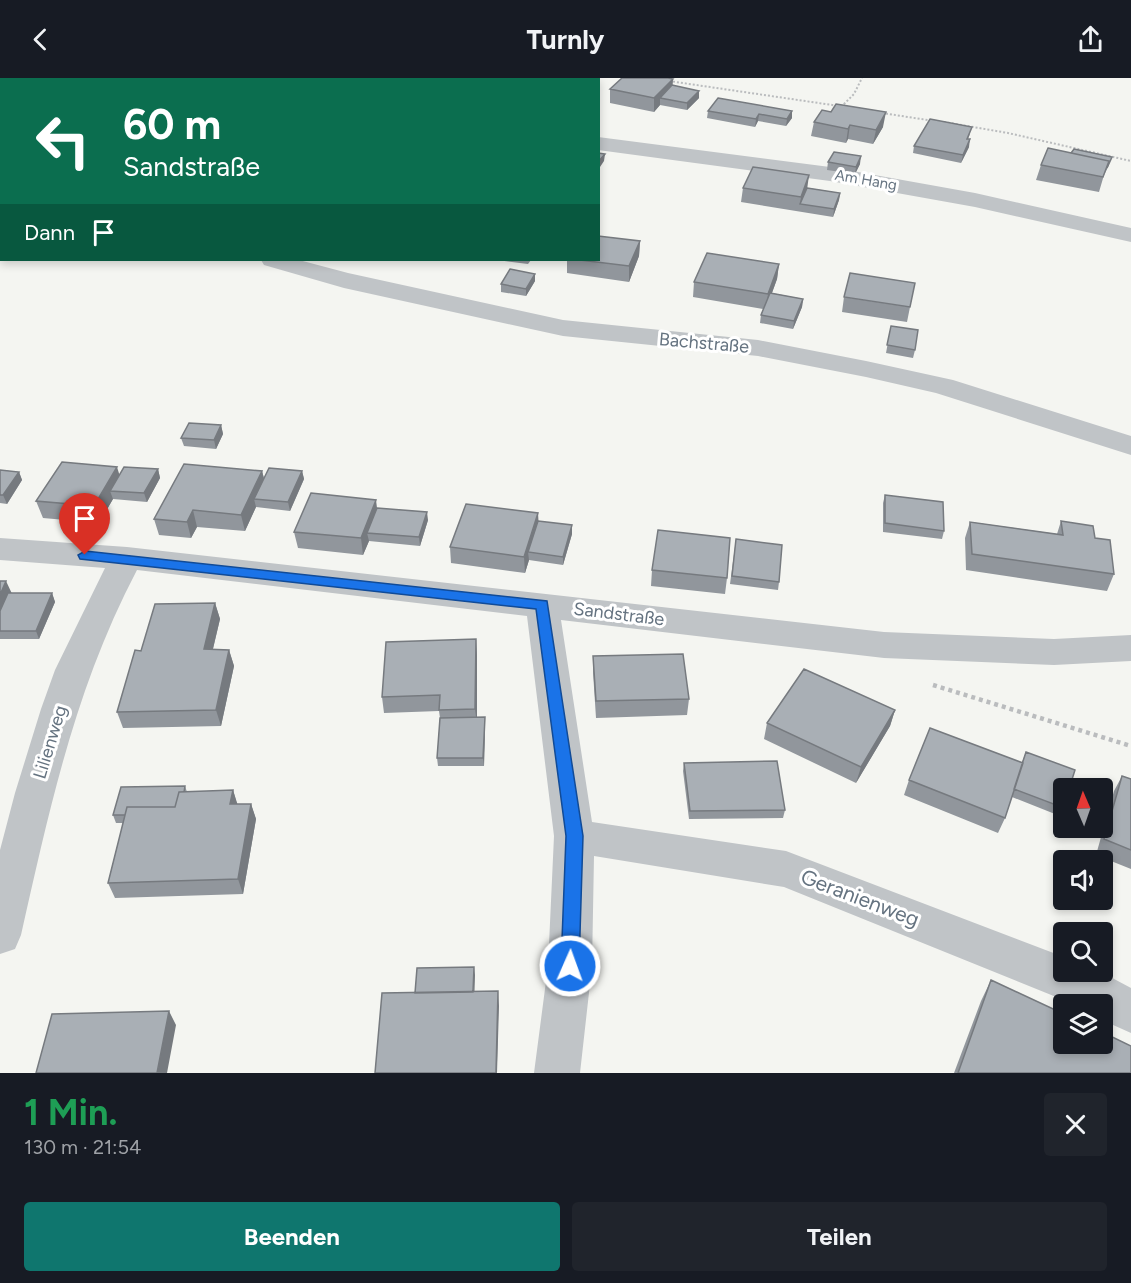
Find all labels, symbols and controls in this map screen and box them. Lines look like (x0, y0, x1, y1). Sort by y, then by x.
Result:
icon: back (24, 23, 57, 56)
text: Turnly (527, 23, 604, 56)
icon: share (1074, 23, 1107, 56)
text: 60 m (123, 99, 221, 150)
icon: left (24, 102, 102, 180)
text: Sandstraße (123, 150, 260, 183)
street label: Am Hang (834, 166, 898, 194)
icon: arrive (87, 216, 120, 249)
text: Dann (24, 219, 75, 246)
street label: Bachstraße (658, 328, 750, 358)
pin (59, 493, 110, 555)
icon: arrive (68, 502, 101, 535)
street label: Sandstraße (572, 598, 666, 630)
street label: Lilienweg (28, 703, 72, 781)
north arrow (1053, 778, 1113, 838)
map controls (1053, 778, 1113, 1054)
button: sound (1053, 850, 1113, 910)
street label: Geranienweg (797, 863, 923, 932)
button: search (1053, 922, 1113, 982)
position arrow (538, 934, 602, 998)
button: layers (1053, 994, 1113, 1054)
text: 1 Min. (24, 1091, 117, 1134)
button: close (1044, 1093, 1107, 1156)
text: 130 m · 21:54 (24, 1135, 141, 1159)
button: Beenden (24, 1202, 560, 1271)
button: Teilen (572, 1202, 1107, 1271)

